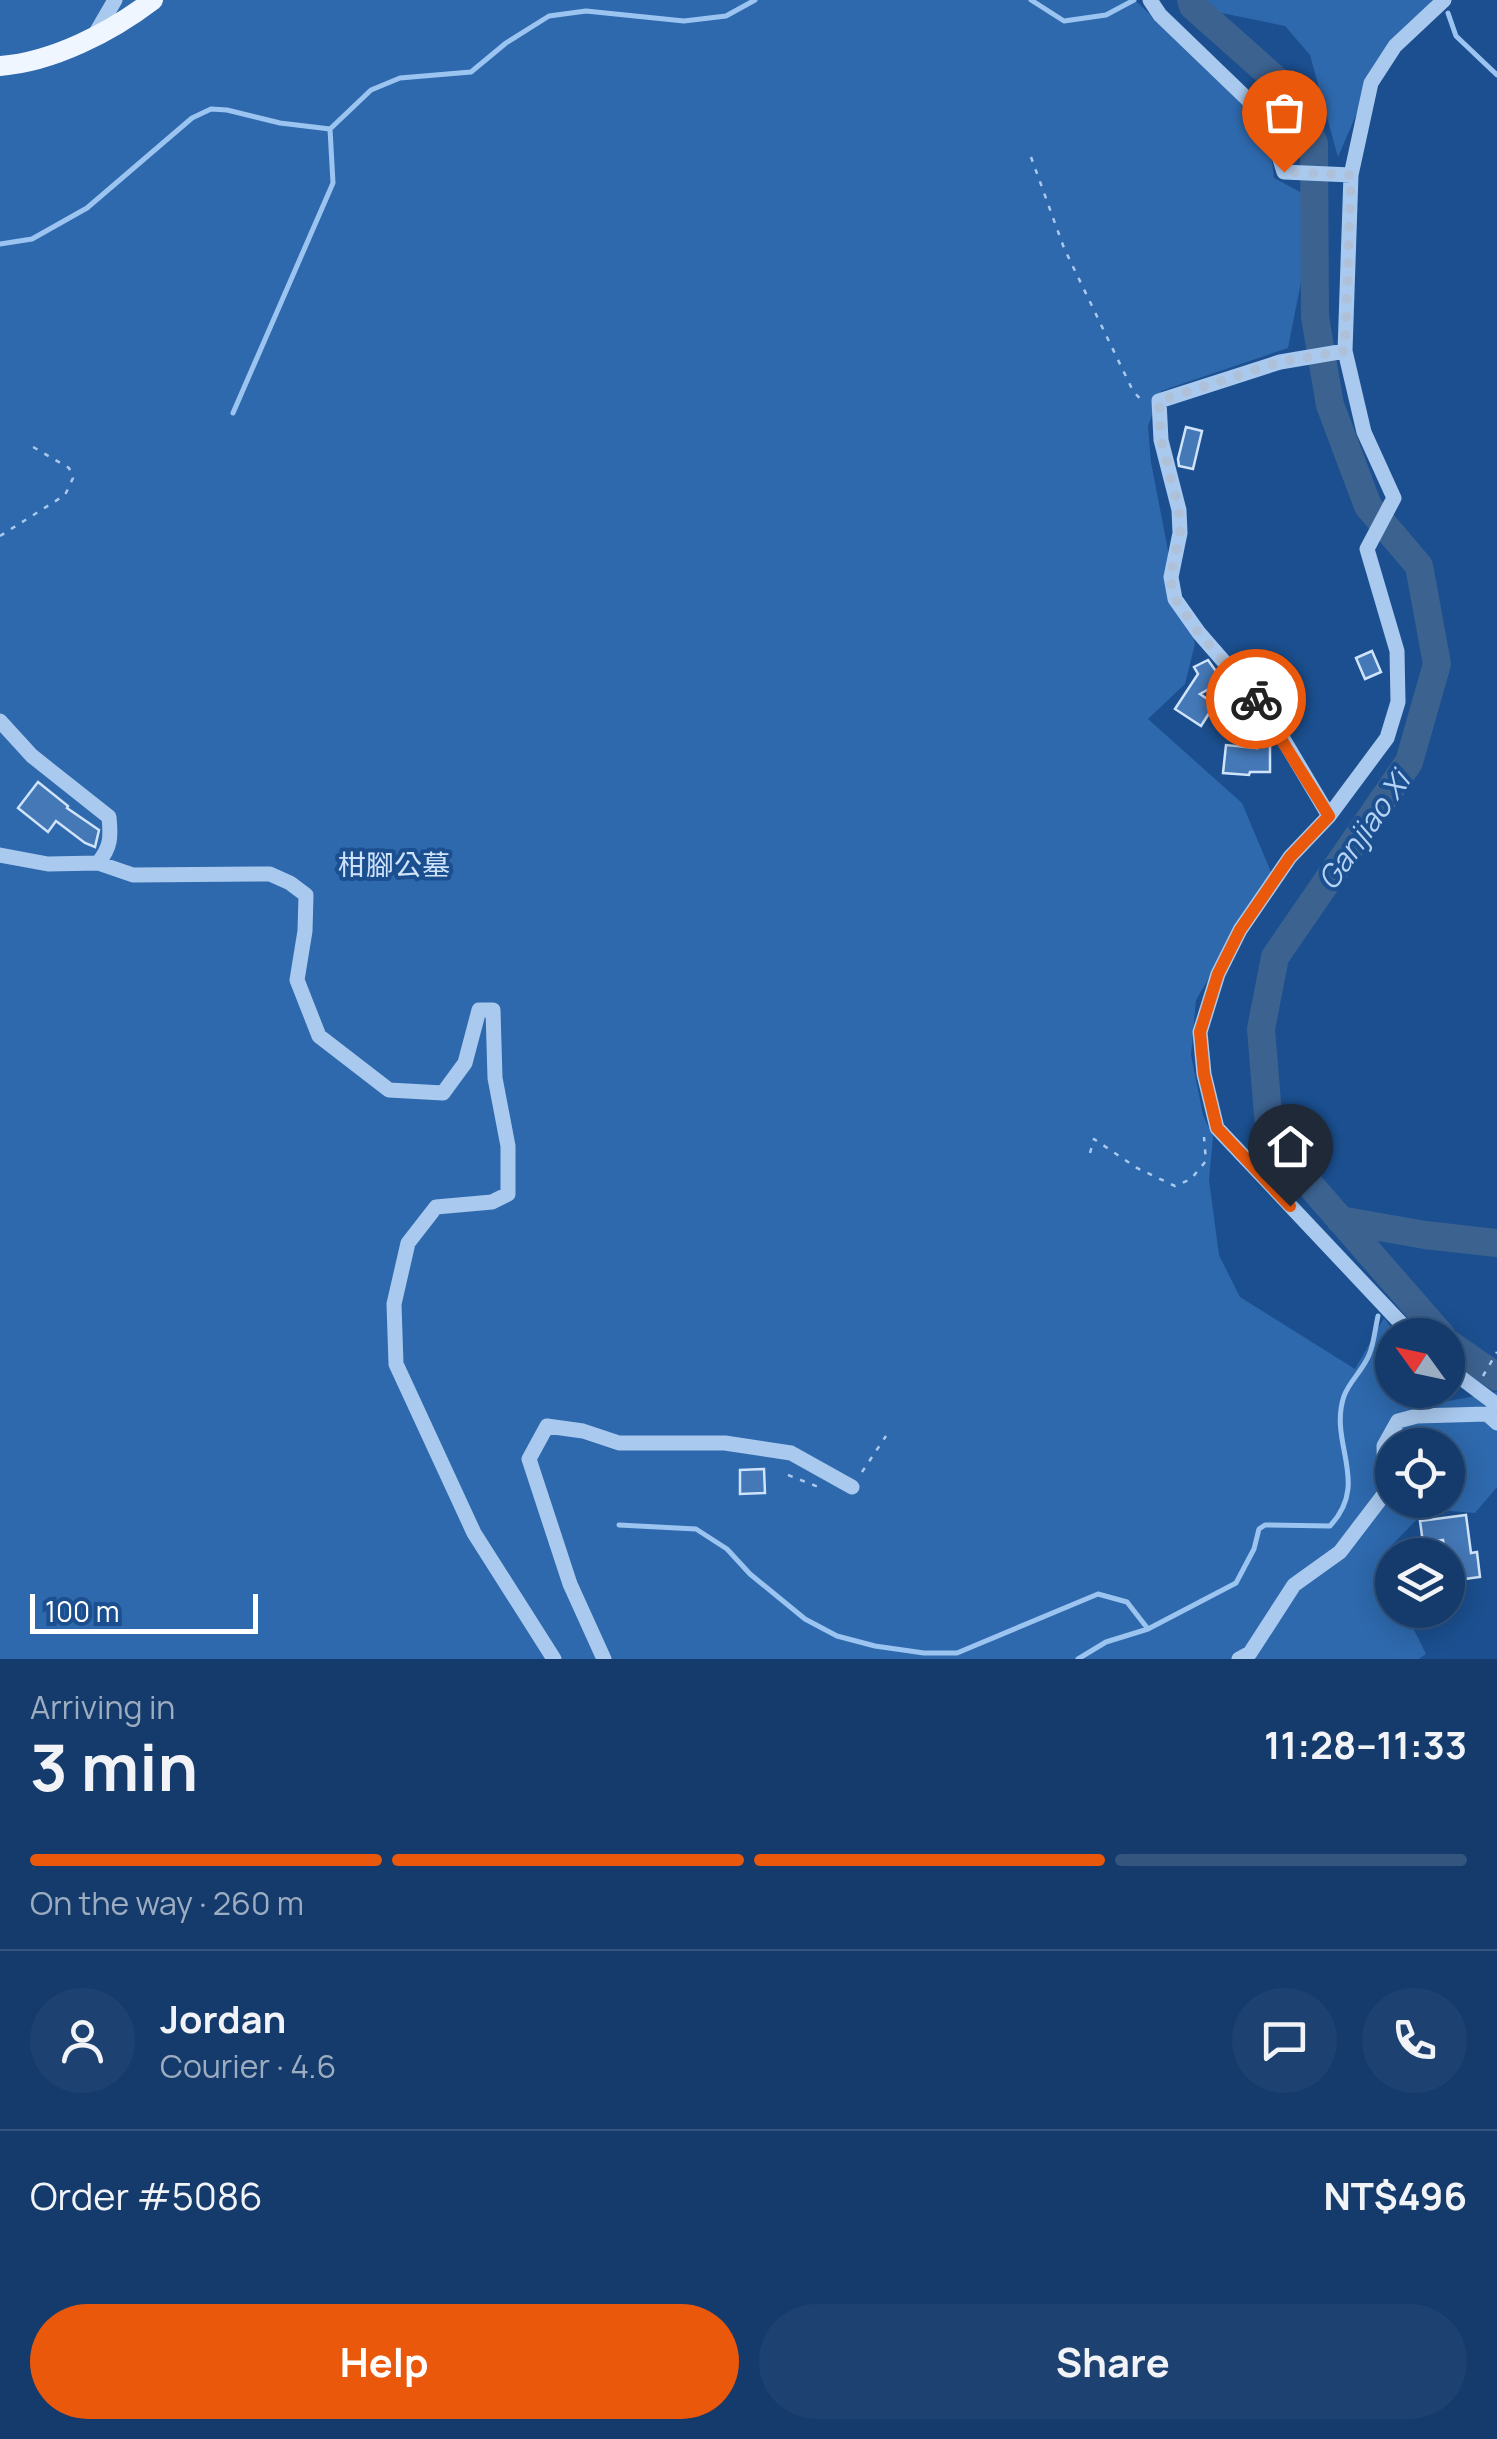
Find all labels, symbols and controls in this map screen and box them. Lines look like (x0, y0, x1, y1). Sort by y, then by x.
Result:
pin (1242, 70, 1327, 173)
icon: bag (1257, 85, 1312, 140)
courier (1206, 649, 1306, 749)
icon: bike (1229, 672, 1284, 727)
water label: Ganjiao Xi (1307, 759, 1421, 897)
park label: 柑腳公墓 (338, 845, 450, 883)
pin (1248, 1104, 1333, 1207)
icon: home (1263, 1119, 1318, 1174)
north arrow (1375, 1318, 1465, 1408)
map controls (1375, 1318, 1465, 1628)
button: locate (1375, 1428, 1465, 1518)
button: layers (1375, 1538, 1465, 1628)
scale bar (30, 1589, 258, 1634)
text: 100 m (45, 1592, 119, 1630)
text: Arriving in (30, 1685, 175, 1729)
text: 11:28–11:33 (1264, 1718, 1467, 1770)
text: 3 min (30, 1722, 198, 1811)
text: On the way · 260 m (30, 1881, 304, 1925)
button: person (30, 1988, 135, 2093)
button: chat (1232, 1988, 1337, 2093)
button: phone (1362, 1988, 1467, 2093)
text: Jordan (160, 1992, 286, 2044)
text: Courier · 4.6 (160, 2044, 336, 2088)
text: Order #5086 (30, 2169, 263, 2221)
text: NT$496 (1323, 2169, 1467, 2221)
button: Help (30, 2304, 739, 2419)
button: Share (759, 2304, 1467, 2419)

